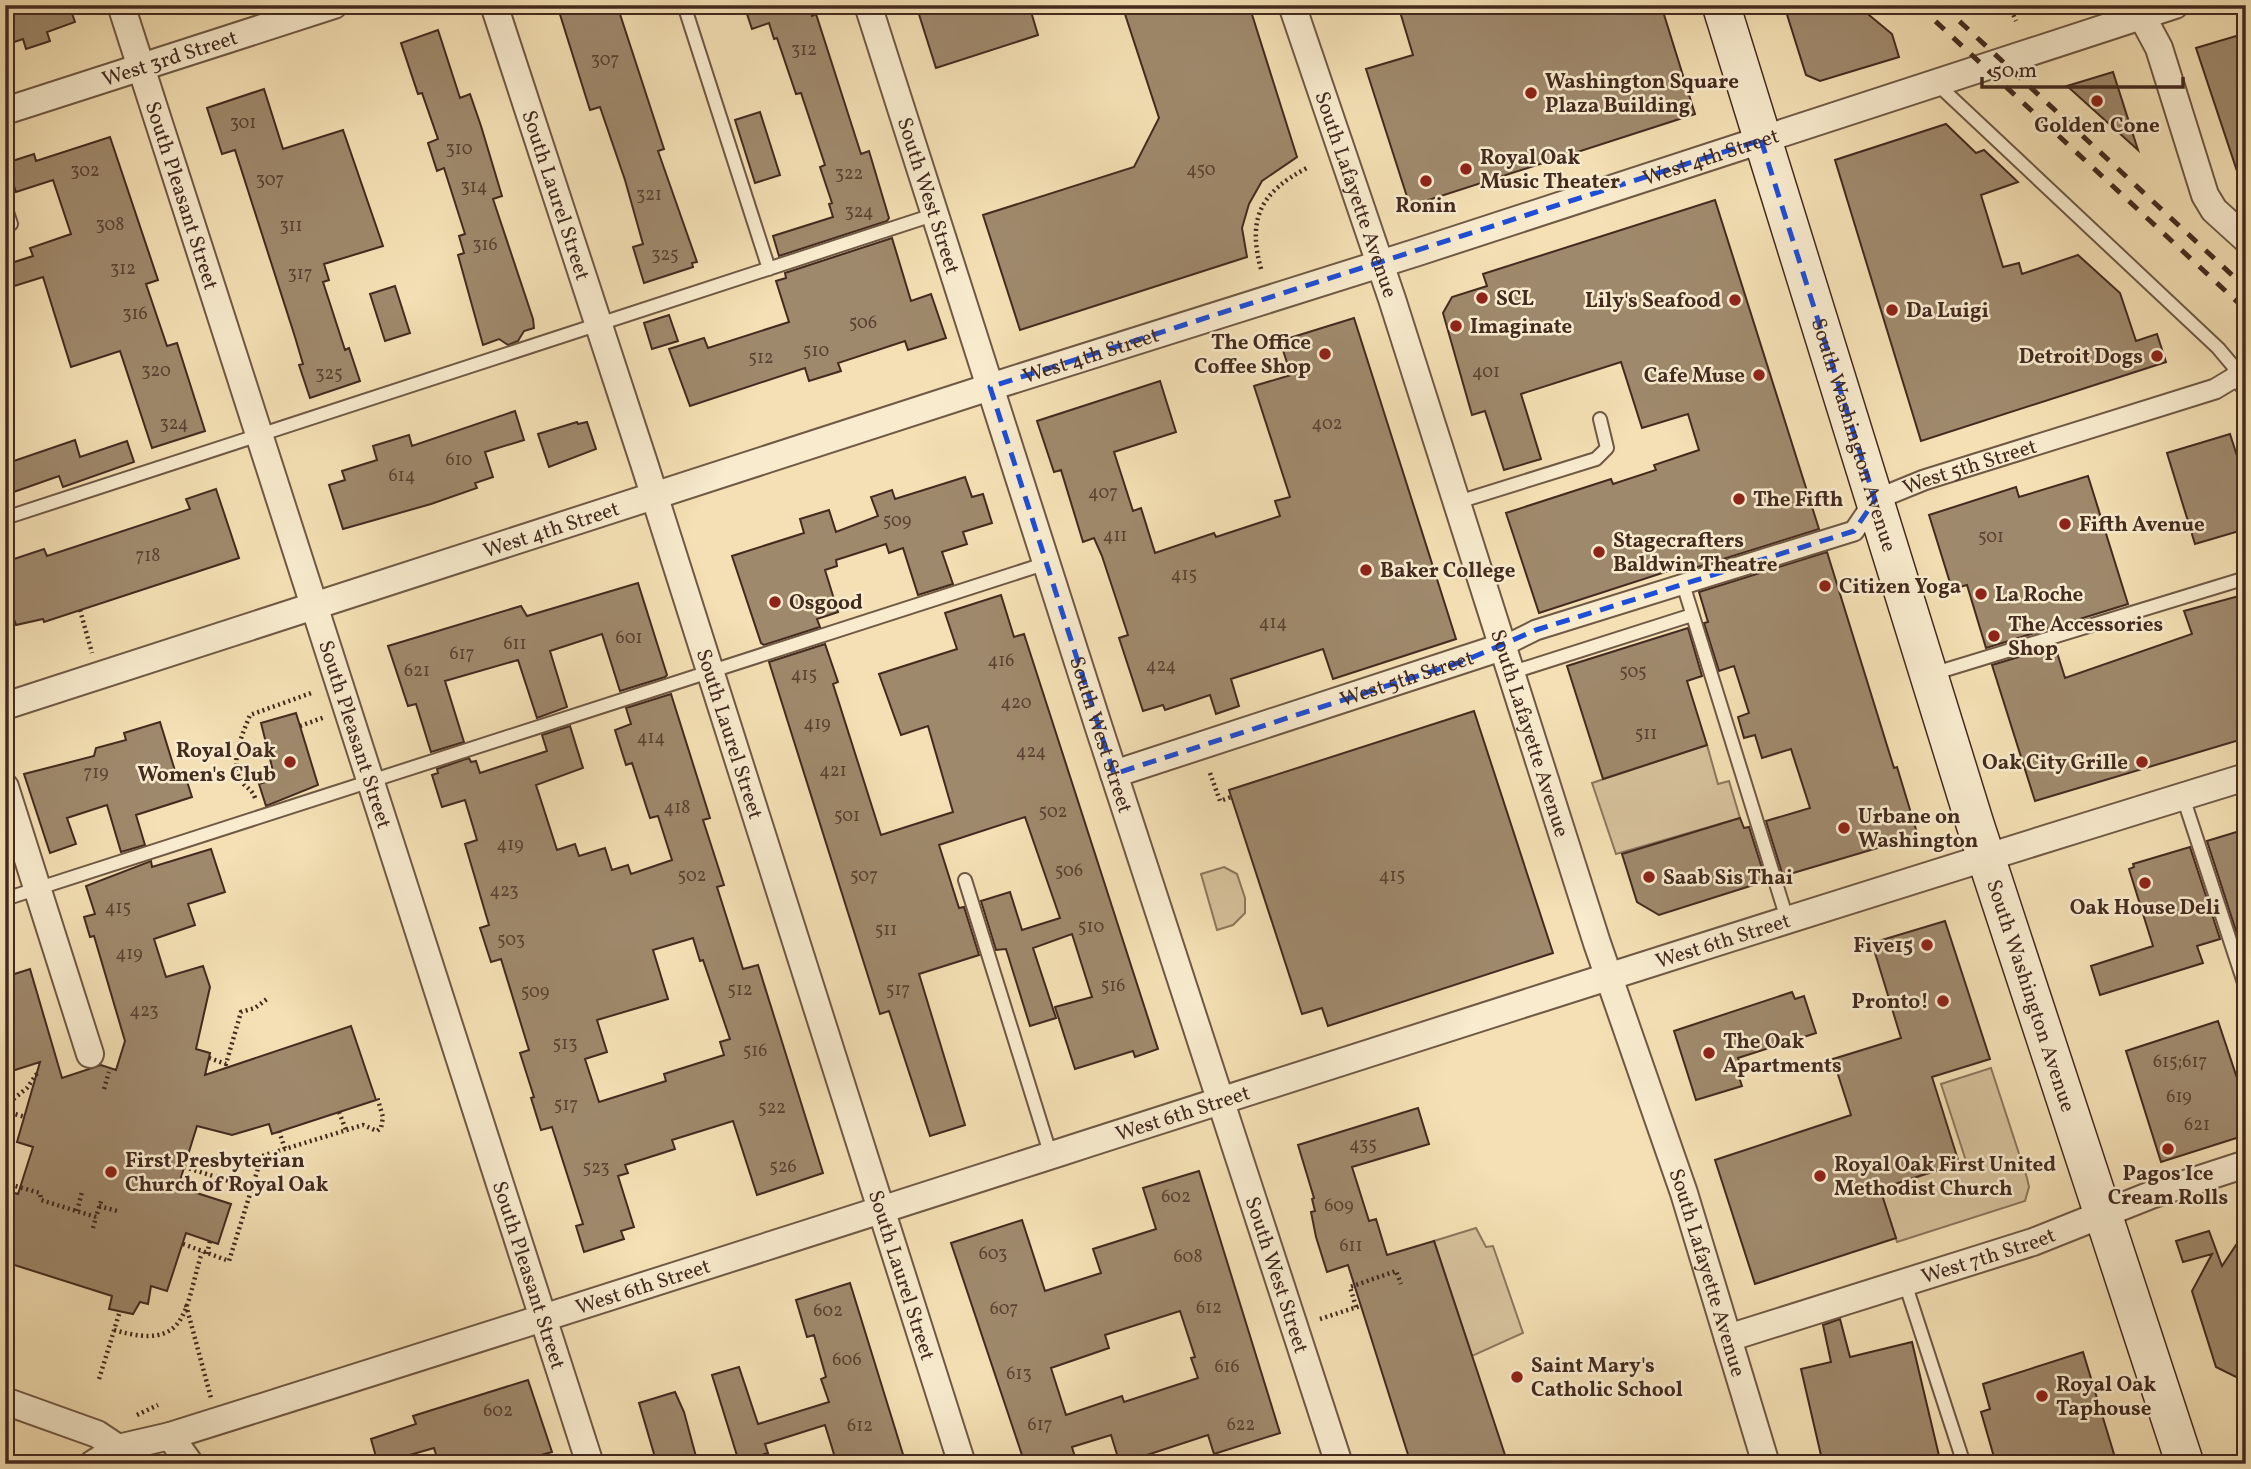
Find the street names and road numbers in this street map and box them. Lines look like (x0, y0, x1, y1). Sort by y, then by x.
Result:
street label: West 3rd Street (99, 24, 242, 95)
street label: South Lafayette Avenue (1306, 88, 1404, 302)
street label: South Pleasant Street (137, 98, 225, 294)
street label: South Laurel Street (513, 107, 596, 284)
street label: South West Street (889, 114, 966, 278)
street label: West 4th Street (1639, 122, 1783, 194)
street label: South Washington Avenue (1803, 315, 1903, 556)
street label: West 4th Street (1019, 322, 1163, 392)
street label: West 5th Street (1899, 433, 2041, 503)
street label: West 4th Street (480, 495, 623, 566)
street label: South Lafayette Avenue (1482, 626, 1575, 841)
street label: South Pleasant Street (310, 637, 398, 833)
street label: West 5th Street (1337, 644, 1478, 715)
street label: South Laurel Street (688, 645, 769, 823)
street label: South West Street (1061, 653, 1139, 817)
street label: South Washington Avenue (1978, 876, 2082, 1116)
street label: West 6th Street (1652, 907, 1794, 977)
street label: West 6th Street (1112, 1079, 1254, 1150)
street label: South Lafayette Avenue (1661, 1165, 1752, 1381)
street label: South Pleasant Street (484, 1178, 572, 1373)
street label: South Laurel Street (860, 1187, 941, 1364)
street label: South West Street (1237, 1193, 1315, 1357)
street label: West 7th Street (1918, 1221, 2060, 1292)
street label: West 6th Street (572, 1253, 714, 1323)

